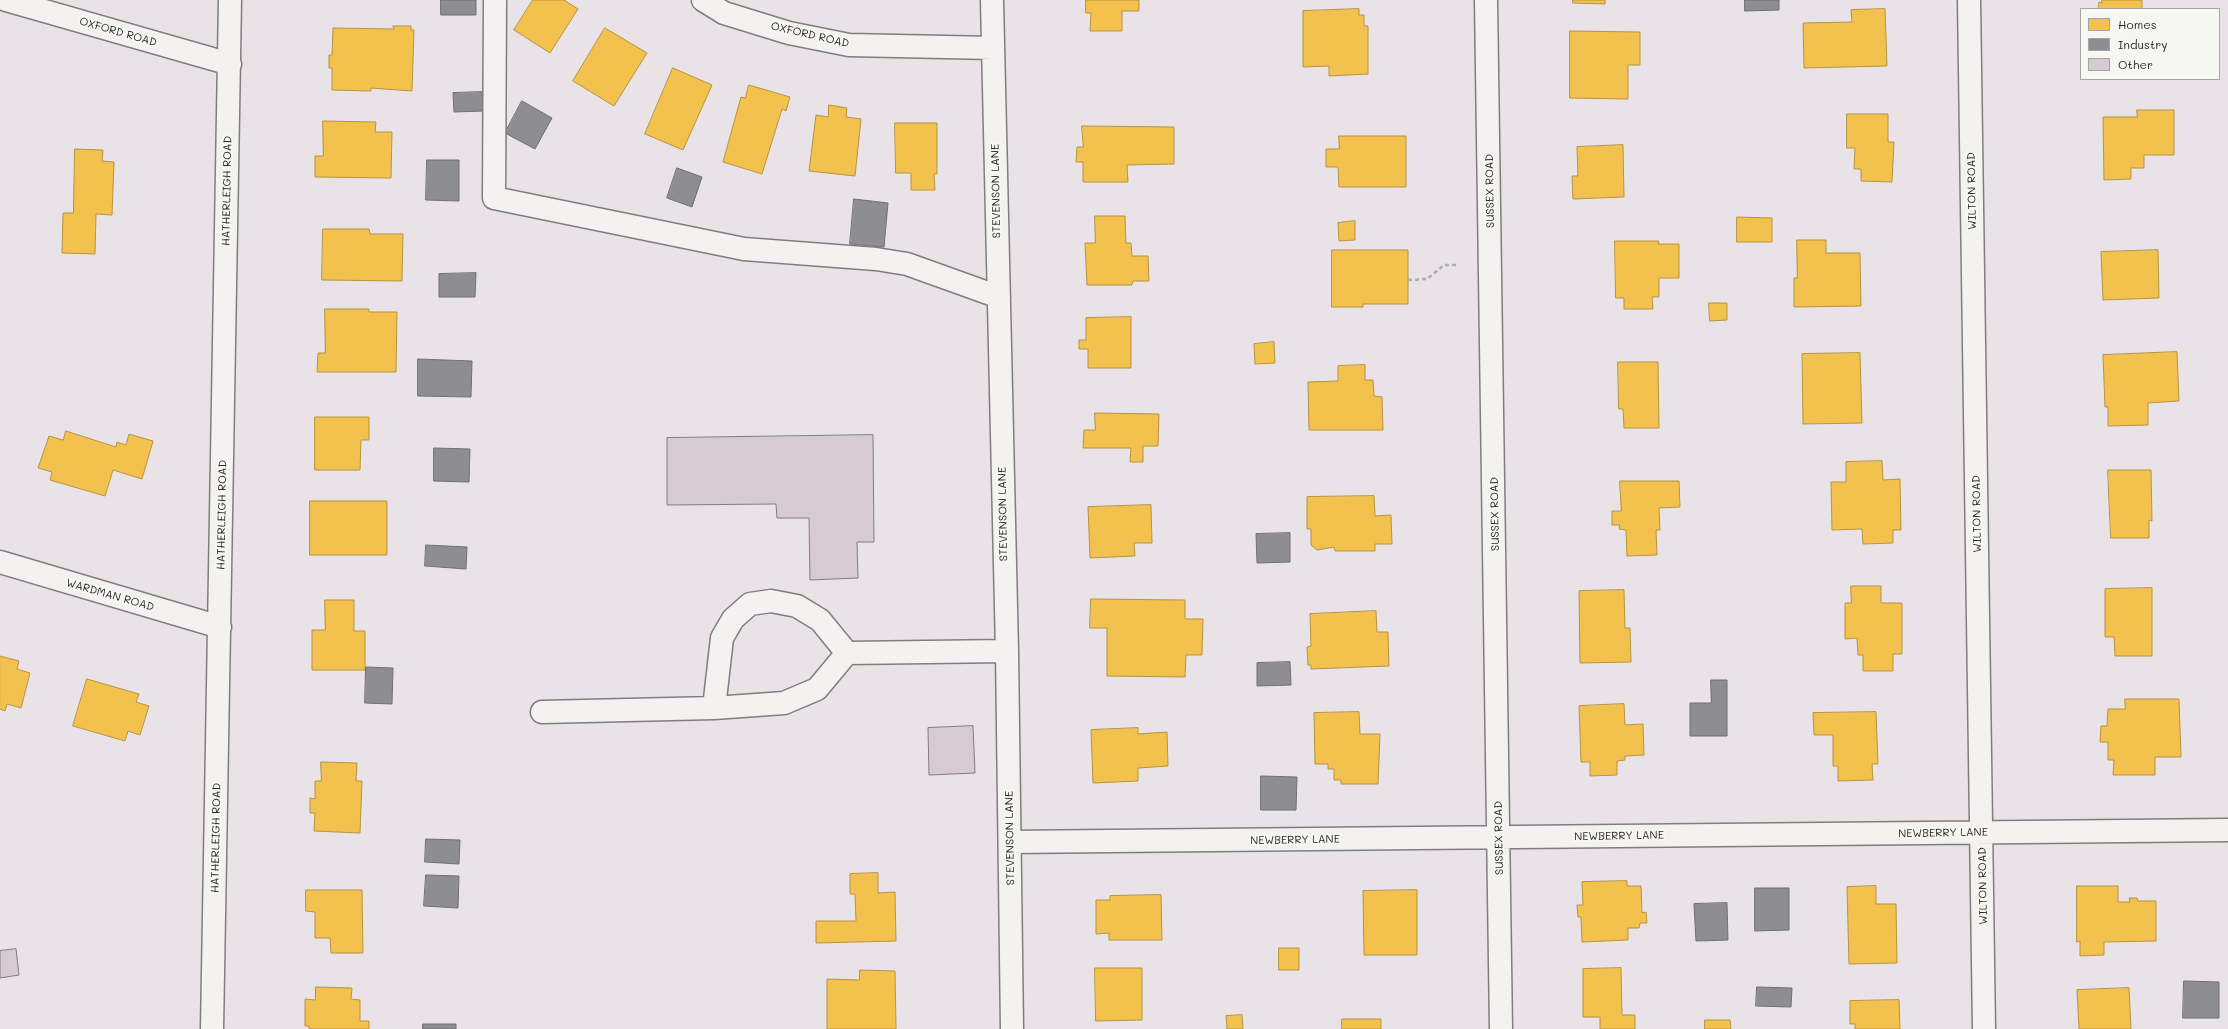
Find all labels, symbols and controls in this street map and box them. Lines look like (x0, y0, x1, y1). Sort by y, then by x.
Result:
legend (2080, 8, 2220, 80)
street label: OXFORD ROAD (78, 15, 158, 49)
text: Homes (2118, 16, 2157, 32)
street label: OXFORD ROAD (770, 20, 850, 50)
text: Industry (2118, 36, 2167, 52)
text: Other (2118, 56, 2153, 72)
street label: HATHERLEIGH ROAD (219, 136, 235, 246)
street label: STEVENSON LANE (989, 144, 1003, 238)
street label: WILTON ROAD (1965, 152, 1979, 230)
street label: SUSSEX ROAD (1483, 154, 1497, 228)
street label: HATHERLEIGH ROAD (214, 460, 230, 570)
street label: STEVENSON LANE (996, 467, 1010, 561)
street label: WILTON ROAD (1970, 475, 1984, 553)
street label: SUSSEX ROAD (1488, 477, 1502, 551)
street label: WARDMAN ROAD (65, 576, 155, 614)
street label: HATHERLEIGH ROAD (208, 783, 224, 893)
street label: STEVENSON LANE (1003, 791, 1017, 885)
street label: SUSSEX ROAD (1492, 801, 1506, 875)
street label: NEWBERRY LANE (1898, 826, 1988, 840)
street label: NEWBERRY LANE (1574, 829, 1664, 843)
street label: NEWBERRY LANE (1250, 833, 1340, 847)
street label: WILTON ROAD (1976, 847, 1990, 925)

